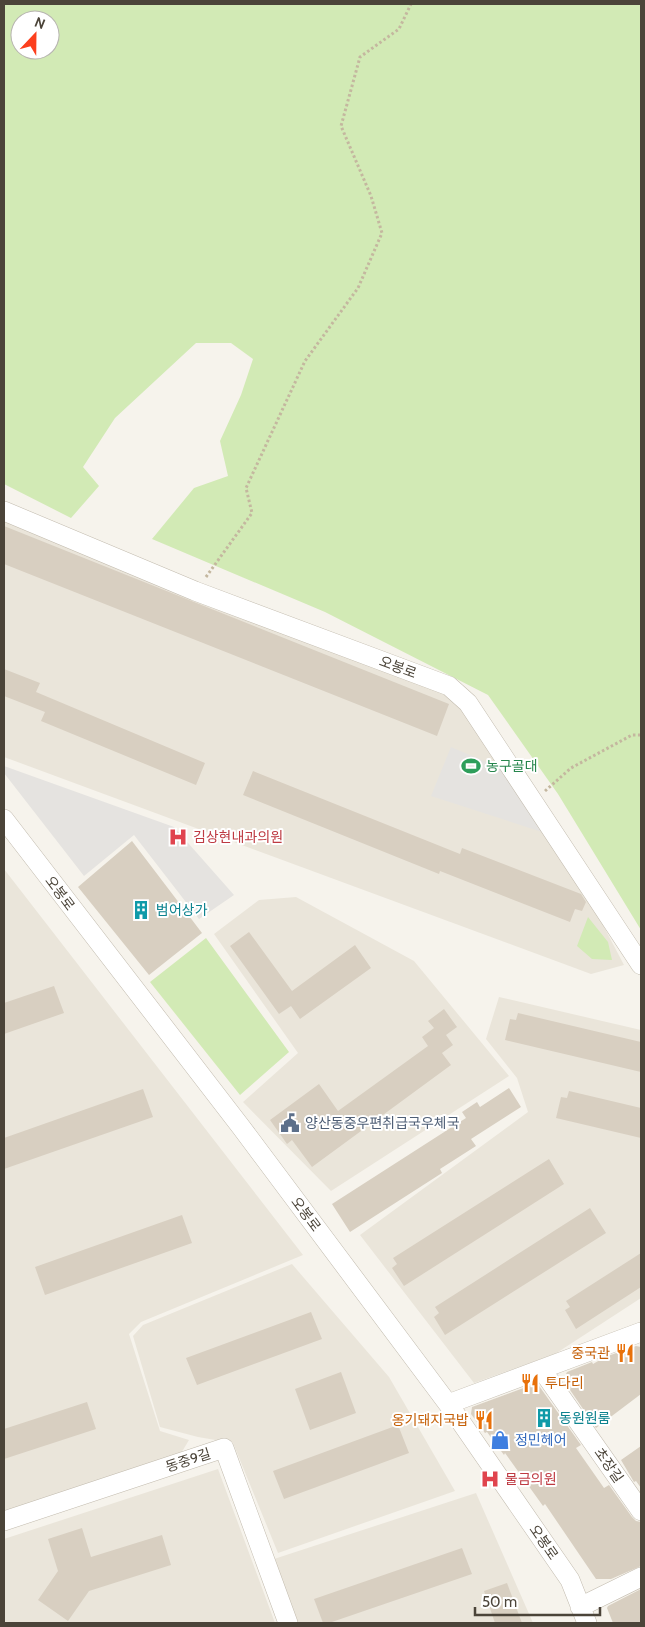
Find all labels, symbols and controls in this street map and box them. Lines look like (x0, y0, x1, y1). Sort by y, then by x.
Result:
north arrow (10, 10, 60, 60)
text: N (32, 13, 48, 33)
street label: 오봉로 (377, 652, 419, 682)
sports icon: 농구골대 (460, 755, 482, 777)
place label: 농구골대 (486, 757, 538, 775)
hospital icon: 김상현내과의원 (167, 826, 189, 848)
place label: 김상현내과의원 (193, 828, 283, 846)
street label: 오봉로 (41, 872, 79, 914)
building icon: 범어상가 (130, 899, 152, 921)
place label: 범어상가 (156, 901, 208, 919)
public building icon: 양산동중우편취급국우체국 (279, 1112, 301, 1134)
place label: 양산동중우편취급국우체국 (305, 1114, 460, 1132)
street label: 오봉로 (287, 1193, 325, 1235)
restaurant icon: 중국관 (614, 1342, 636, 1364)
place label: 중국관 (571, 1344, 610, 1362)
restaurant icon: 투다리 (519, 1372, 541, 1394)
place label: 투다리 (545, 1374, 584, 1392)
building icon: 동원원룸 (533, 1407, 555, 1429)
restaurant icon: 옹기돼지국밥 (473, 1409, 495, 1431)
place label: 동원원룸 (559, 1409, 611, 1427)
place label: 옹기돼지국밥 (392, 1411, 469, 1429)
shop icon: 정민헤어 (489, 1429, 511, 1451)
place label: 정민헤어 (515, 1431, 567, 1449)
street label: 동중9길 (163, 1444, 213, 1476)
street label: 초장길 (591, 1444, 627, 1486)
hospital icon: 물금의원 (479, 1468, 501, 1490)
place label: 물금의원 (505, 1470, 557, 1488)
street label: 오봉로 (526, 1521, 563, 1563)
scale bar (475, 1584, 600, 1616)
text: 50 m (482, 1593, 517, 1611)

